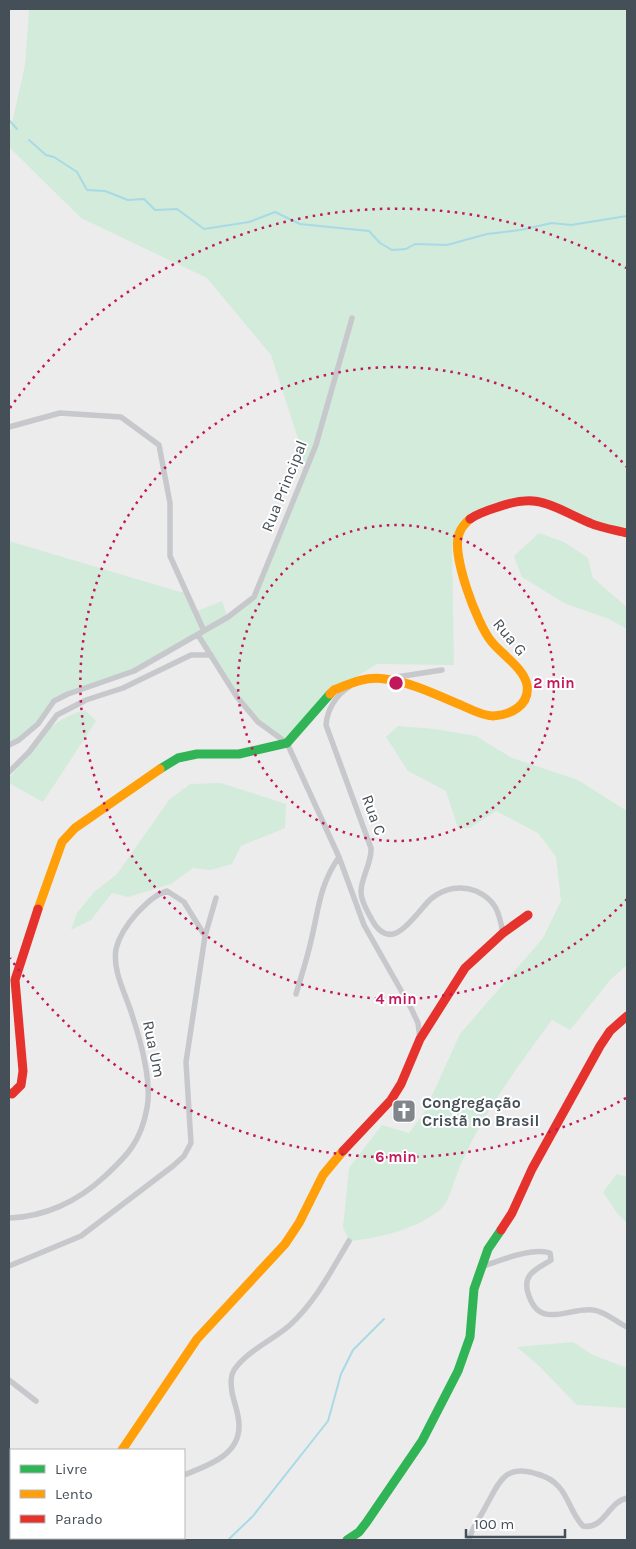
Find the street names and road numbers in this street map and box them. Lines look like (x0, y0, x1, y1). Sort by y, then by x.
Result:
street label: Rua Principal (257, 438, 311, 534)
street label: Rua G (489, 615, 531, 659)
street label: Rua C (358, 792, 390, 838)
street label: Rua Um (139, 1019, 169, 1079)

